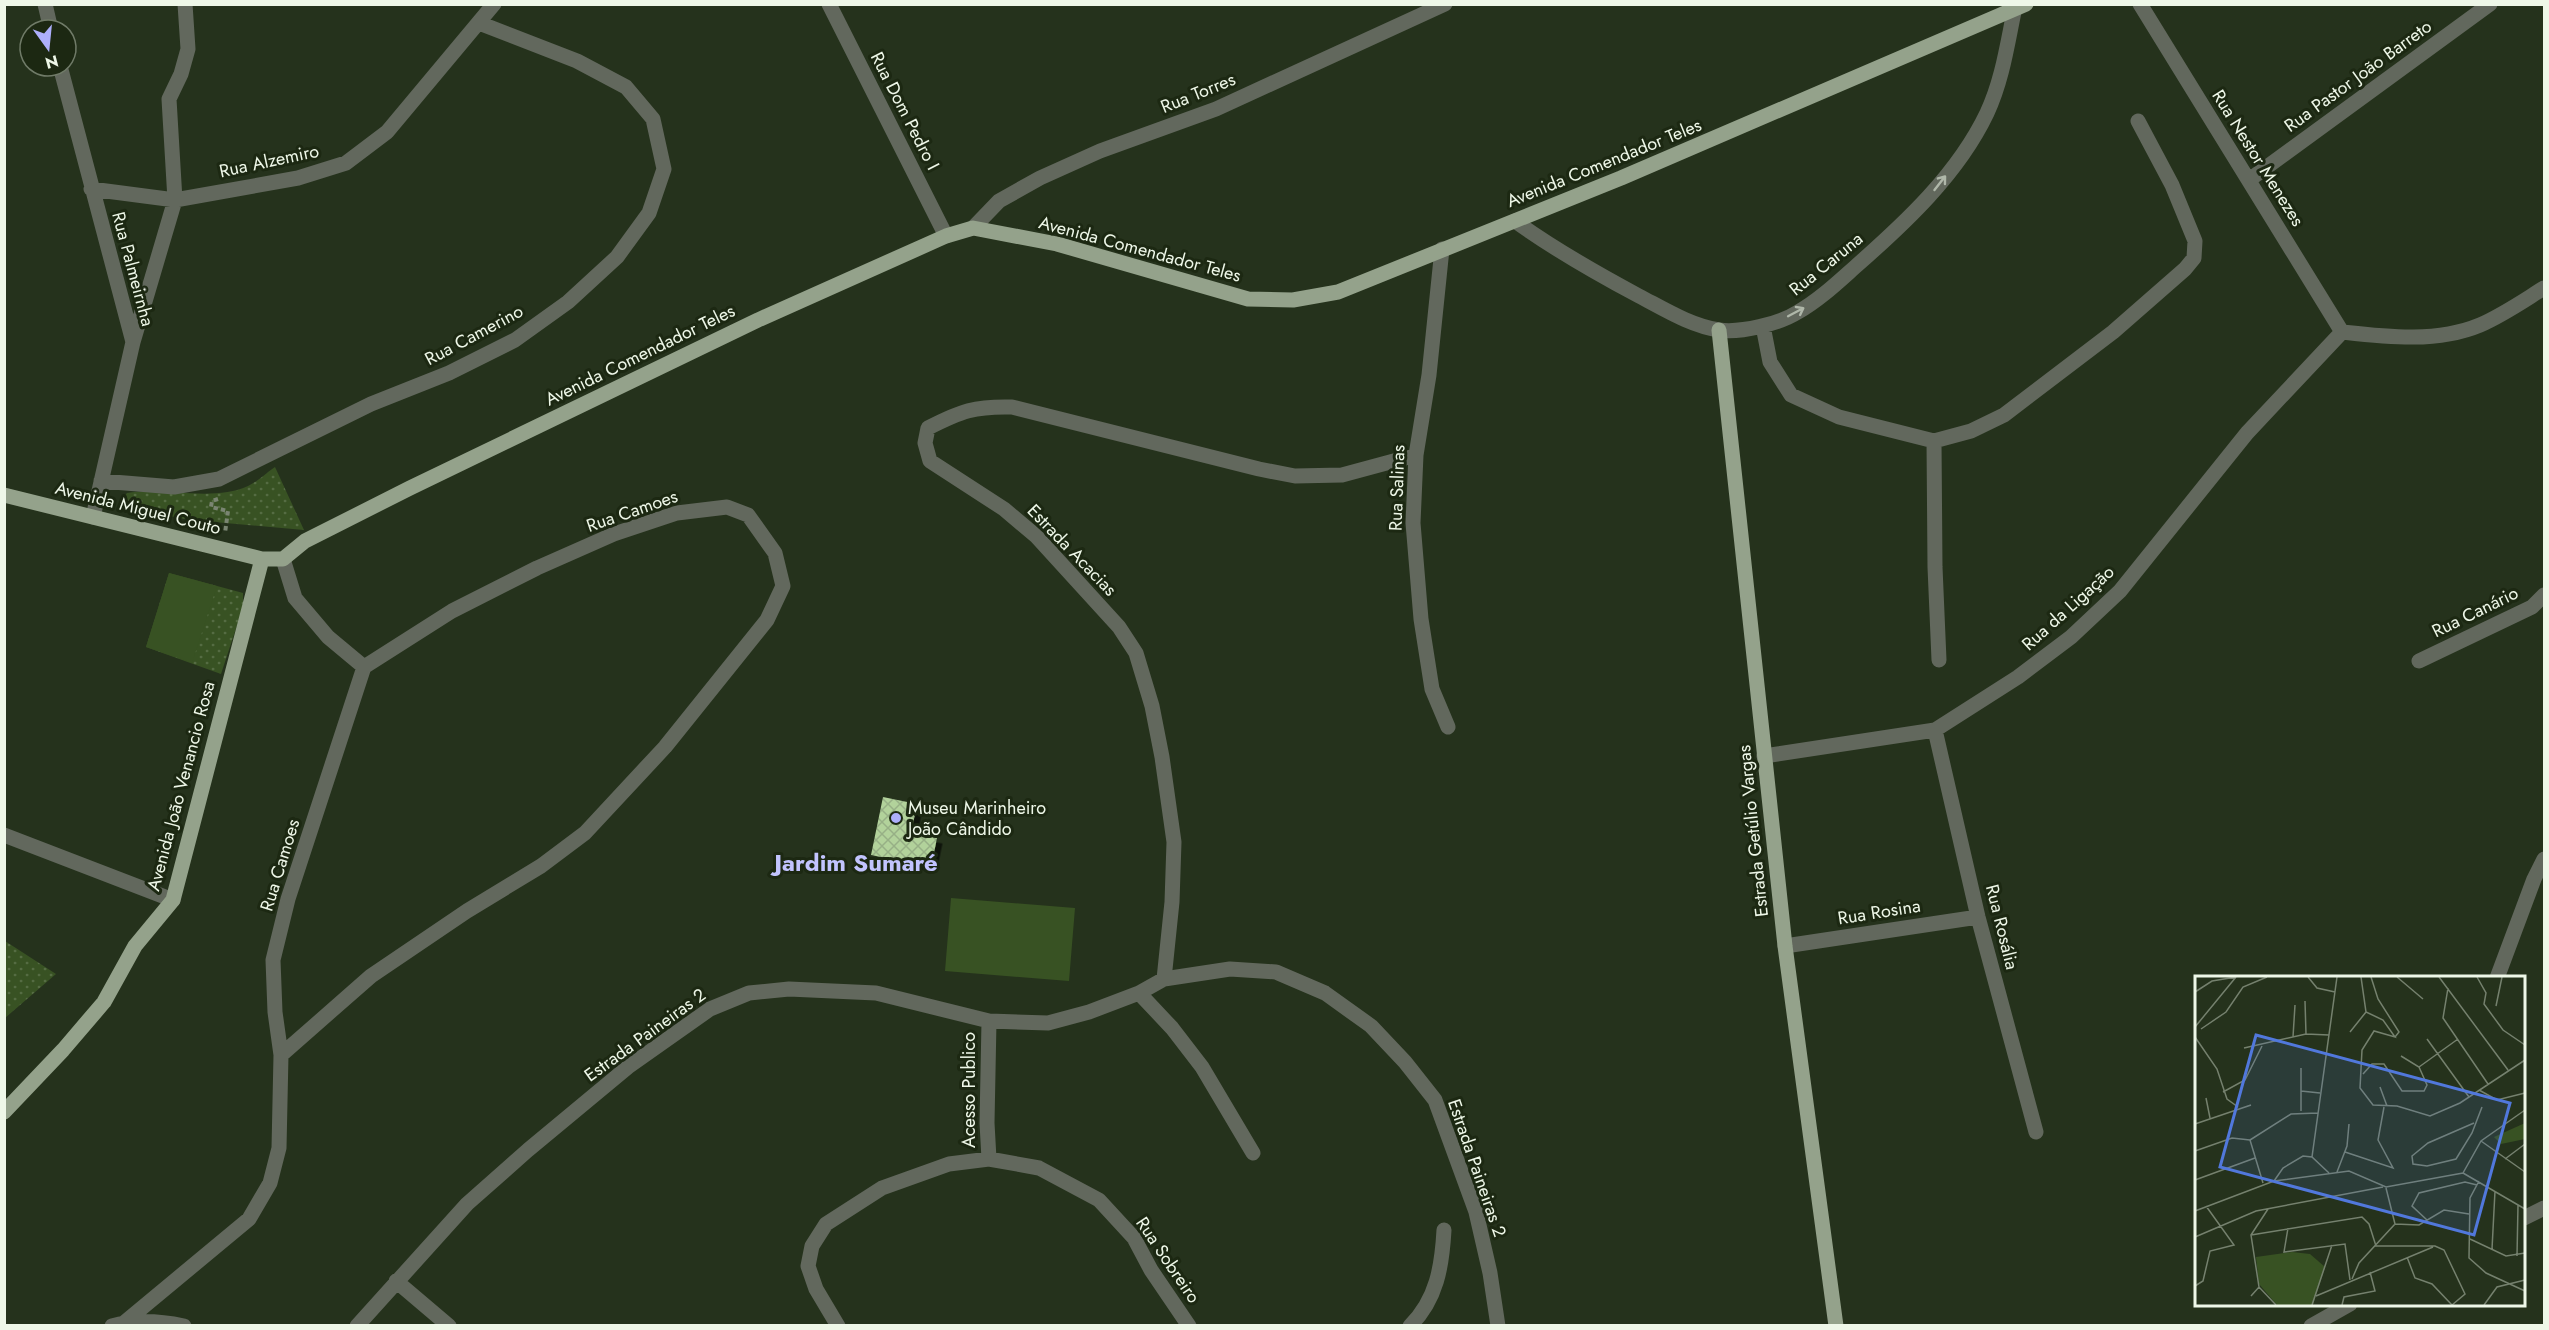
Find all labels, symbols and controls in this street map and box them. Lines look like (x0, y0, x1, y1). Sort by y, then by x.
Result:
street label: Rua Pastor João Barreto (2279, 13, 2437, 138)
north arrow (18, 18, 78, 78)
street label: Rua Dom Pedro I (864, 47, 946, 175)
text: N (43, 49, 61, 75)
street label: Rua Torres (1157, 66, 1239, 120)
street label: Rua Nestor Menezes (2205, 85, 2311, 231)
street label: Avenida Comendador Teles (1503, 112, 1705, 214)
street label: Rua Alzemiro (217, 138, 321, 184)
one-way arrow (1934, 175, 1947, 191)
street label: Rua Palmeirnha (105, 209, 161, 329)
street label: Avenida Comendador Teles (1036, 209, 1244, 289)
street label: Rua Caruna (1784, 226, 1868, 302)
street label: Rua Camerino (420, 298, 528, 372)
street label: Avenida Comendador Teles (541, 298, 739, 412)
one-way arrow (1787, 306, 1804, 318)
street label: Rua Salinas (1383, 444, 1411, 532)
street label: Avenida Miguel Couto (52, 475, 224, 541)
street label: Rua Camoes (583, 483, 681, 539)
street label: Estrada Acacias (1021, 498, 1123, 602)
street label: Rua da Ligação (2016, 559, 2120, 657)
street label: Rua Canário (2427, 580, 2523, 644)
street label: Avenida João Venancio Rosa (140, 678, 222, 894)
street label: Estrada Getúlio Vargas (1731, 744, 1775, 918)
place label: Museu Marinheiro João Cândido (906, 795, 1046, 842)
marker: Museu Marinheiro João Cândido (889, 811, 903, 825)
street label: Rua Camoes (254, 816, 306, 914)
district label: Jardim Sumaré (770, 845, 938, 880)
street label: Rua Rosália (1979, 882, 2025, 972)
street label: Rua Rosina (1836, 893, 1922, 931)
inset map (2195, 976, 2525, 1306)
street label: Estrada Paineiras 2 (579, 982, 711, 1088)
street label: Acesso Publico (956, 1032, 982, 1148)
street label: Estrada Paineiras 2 (1441, 1095, 1513, 1241)
street label: Rua Sobreiro (1130, 1212, 1207, 1308)

